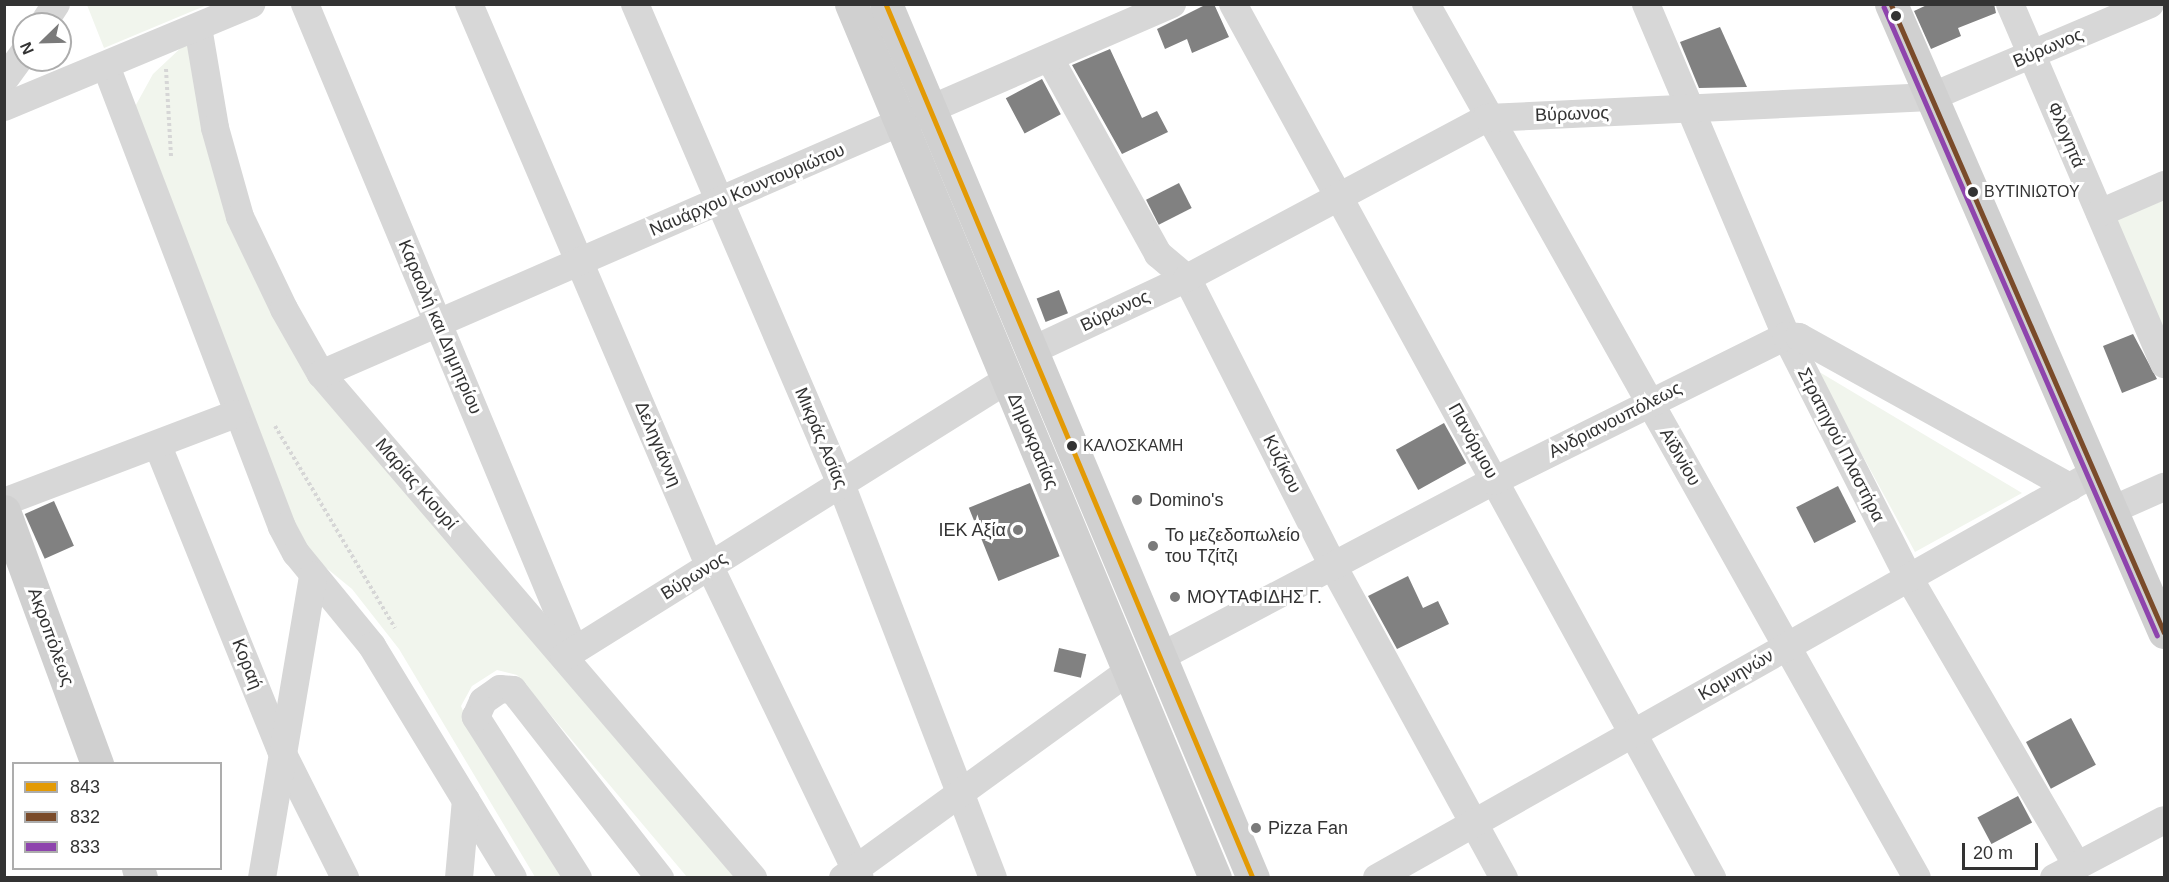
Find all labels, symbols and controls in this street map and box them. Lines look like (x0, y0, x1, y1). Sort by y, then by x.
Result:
unlabelled marker (1890, 10, 1902, 22)
north arrow (12, 12, 72, 72)
street label: Βύρωνος (2010, 24, 2086, 72)
text: N (17, 40, 37, 57)
street label: Φλογητά (2043, 99, 2089, 171)
street label: Βύρωνος (1535, 102, 1609, 126)
street label: Ναυάρχου Κουντουριώτου (646, 139, 848, 241)
place label: ΒΥΤΙΝΙΩΤΟΥ (1984, 182, 2080, 202)
marker: ΒΥΤΙΝΙΩΤΟΥ (1967, 186, 1979, 198)
street label: Καραολή και Δημητρίου (393, 236, 487, 418)
street label: Βύρωνος (1077, 286, 1153, 336)
street label: Στρατηγού Πλαστήρα (1793, 364, 1889, 526)
street label: Ανδριανουπόλεως (1545, 377, 1685, 463)
street label: Μικράς Ασίας (790, 384, 852, 492)
street label: Δημοκρατίας (1003, 390, 1063, 492)
street label: Δεληγιάννη (630, 398, 686, 490)
street label: Πανόρμου (1443, 400, 1503, 482)
street label: Αϊδινίου (1655, 424, 1705, 490)
street label: Κυζίκου (1258, 431, 1306, 497)
street label: Μαρίας Κιουρί (371, 434, 461, 534)
place label: ΚΑΛΟΣΚΑΜΗ (1083, 436, 1183, 456)
marker: ΚΑΛΟΣΚΑΜΗ (1066, 440, 1078, 452)
place label: Domino's (1149, 489, 1223, 511)
marker: Domino's (1130, 493, 1144, 507)
place label: ΙΕΚ Αξία (938, 519, 1006, 541)
marker: ΙΕΚ Αξία (1011, 523, 1025, 537)
place label: Το μεζεδοπωλείο του Τζίτζι (1165, 525, 1300, 568)
marker: Το μεζεδοπωλείο του Τζίτζι (1146, 539, 1160, 553)
street label: Βύρωνος (657, 547, 731, 605)
street label: Ακροπόλεως (23, 585, 79, 689)
place label: ΜΟΥΤΑΦΙΔΗΣ Γ. (1187, 586, 1322, 608)
marker: ΜΟΥΤΑΦΙΔΗΣ Γ. (1168, 590, 1182, 604)
street label: Κοραή (227, 636, 267, 692)
street label: Κομνηνών (1695, 645, 1777, 705)
legend (12, 762, 222, 870)
text: 843 (70, 777, 100, 797)
text: 832 (70, 807, 100, 827)
place label: Pizza Fan (1268, 817, 1348, 839)
marker: Pizza Fan (1249, 821, 1263, 835)
scale bar (1965, 831, 2042, 869)
text: 833 (70, 837, 100, 857)
text: 20 m (1973, 843, 2013, 863)

